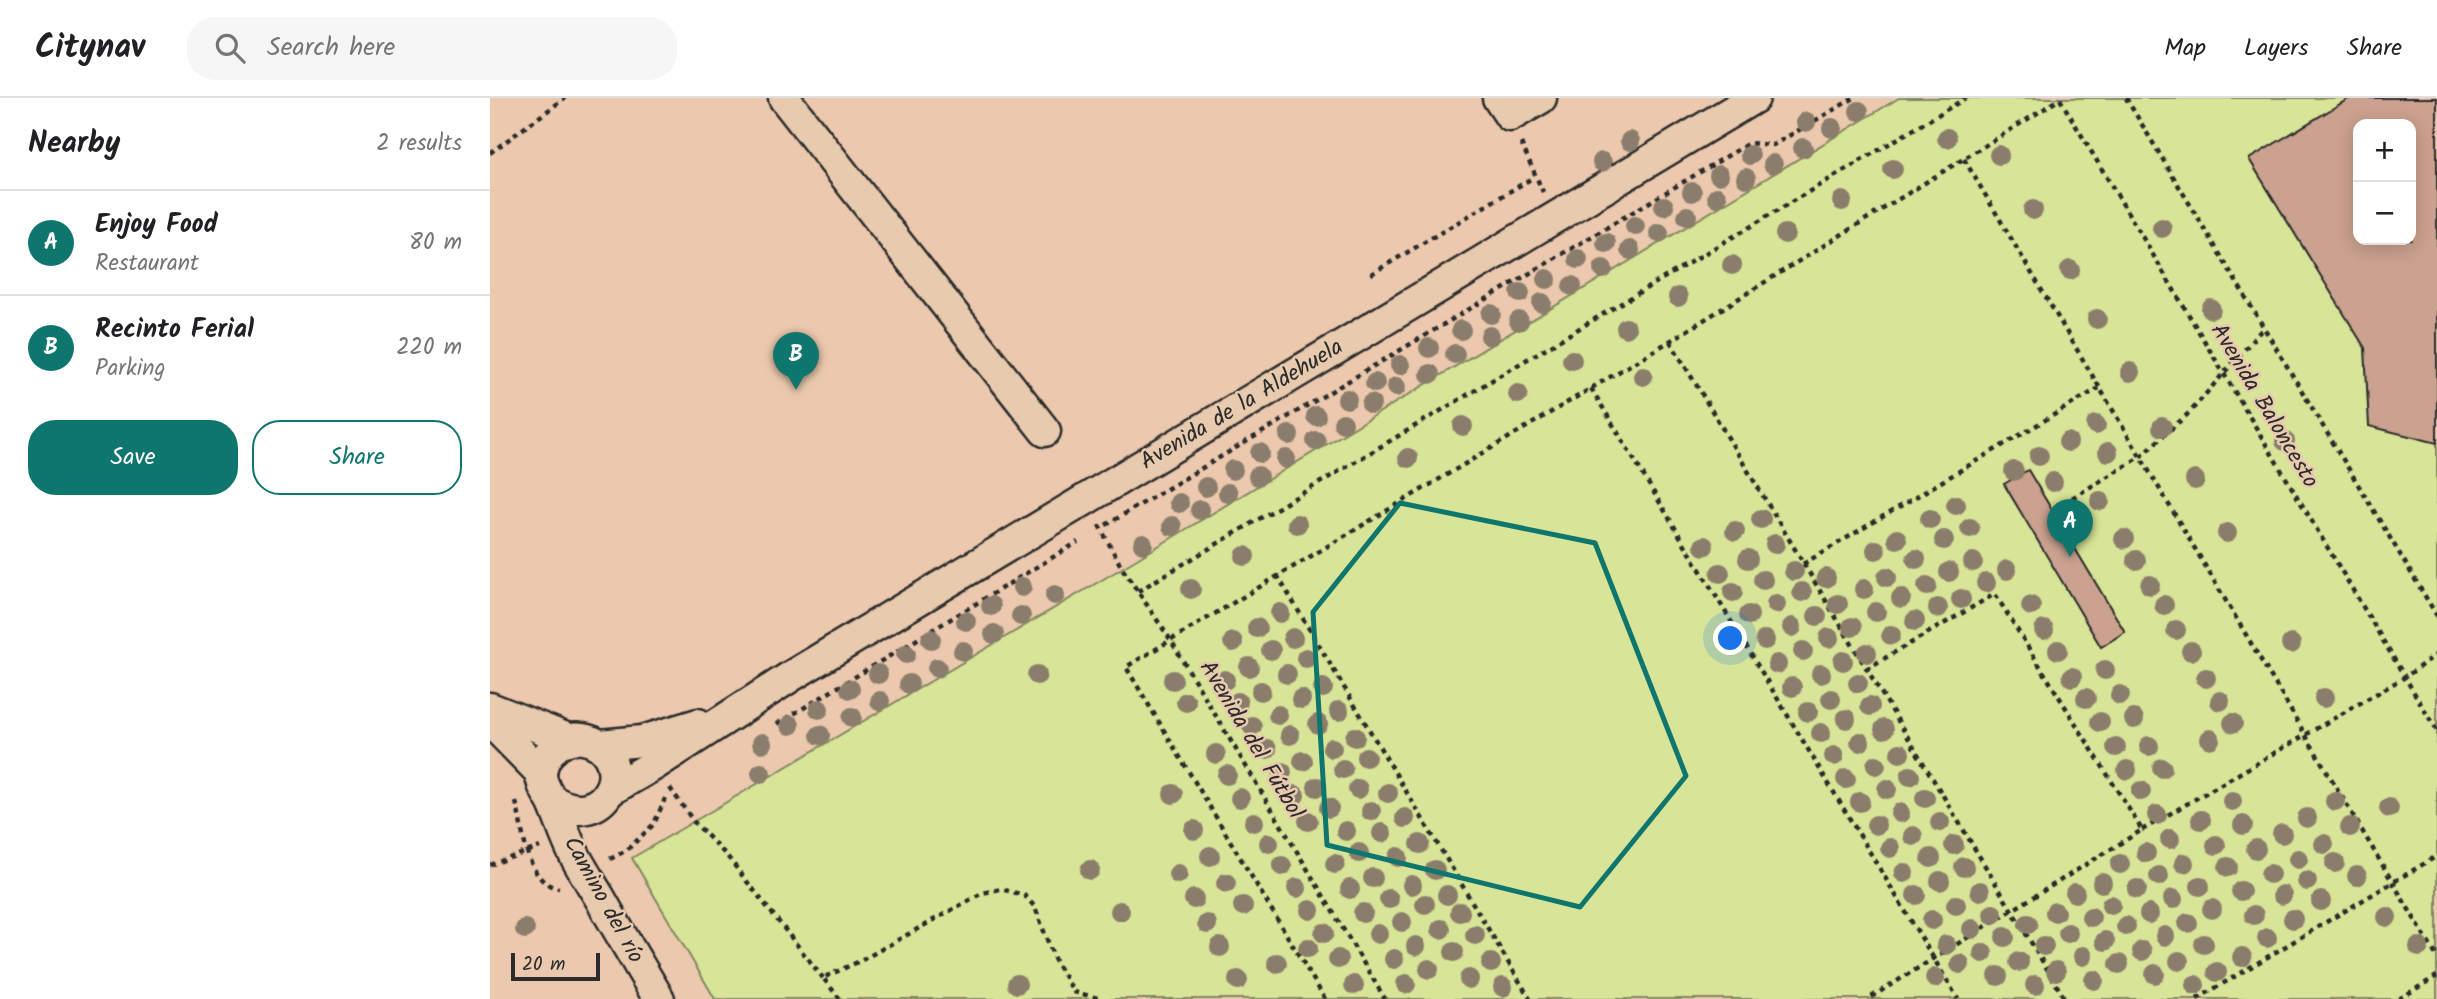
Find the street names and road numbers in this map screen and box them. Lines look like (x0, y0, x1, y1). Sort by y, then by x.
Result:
street label: Avenida Baloncesto (2200, 317, 2328, 495)
street label: Avenida de la Aldehuela (1133, 330, 1351, 480)
street label: Avenida del Fútbol (1189, 654, 1313, 827)
street label: Camino del río (553, 830, 653, 970)

